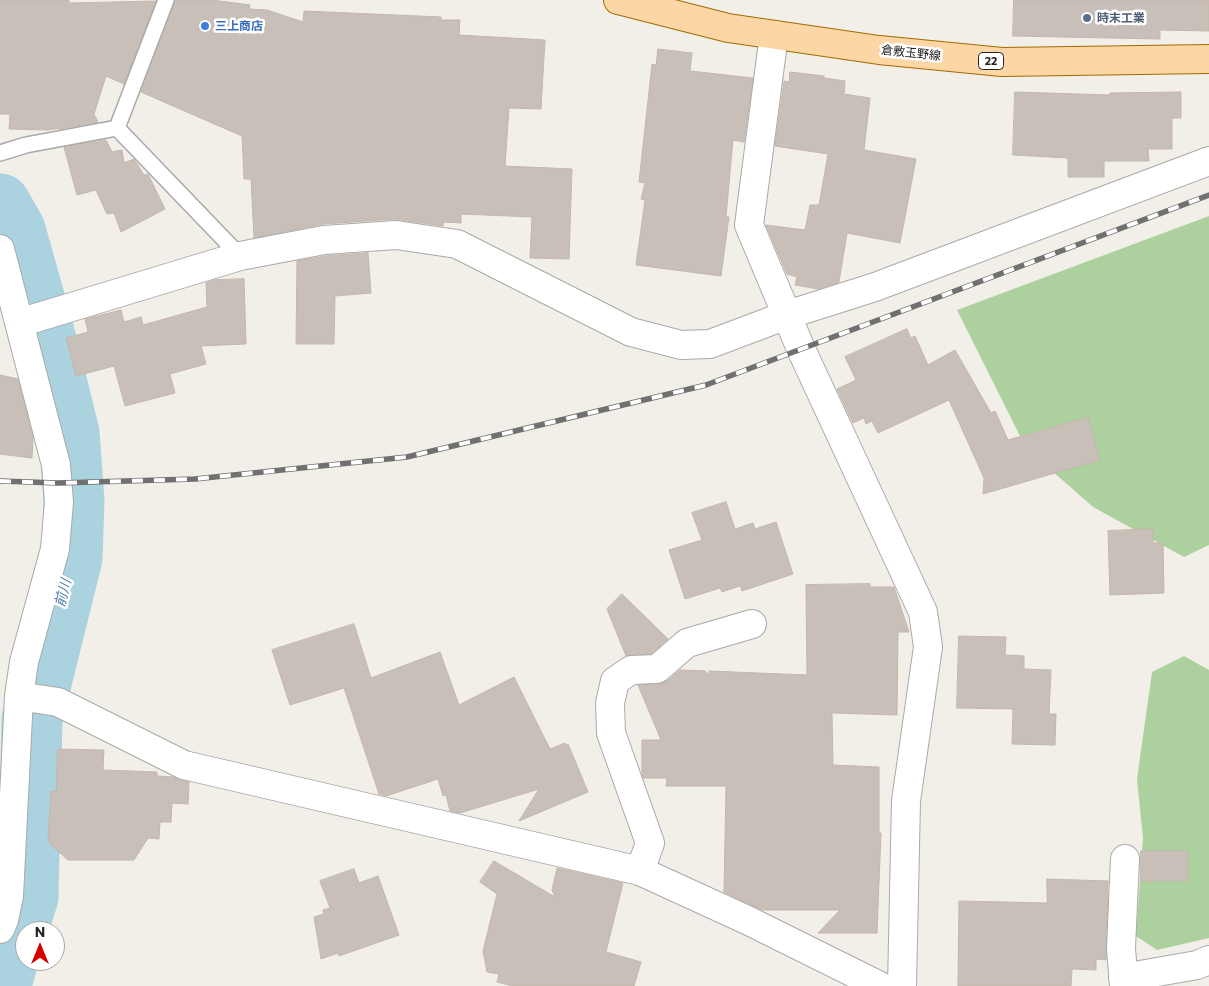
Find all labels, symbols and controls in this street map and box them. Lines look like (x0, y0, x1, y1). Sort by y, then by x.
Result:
place label: 時末工業 (1097, 11, 1145, 25)
marker: 時末工業 (1081, 12, 1093, 24)
place label: 三上商店 (215, 19, 263, 33)
marker: 三上商店 (199, 20, 211, 32)
street label: 倉敷玉野線 (880, 43, 942, 63)
road number: 22 (978, 52, 1004, 70)
water label: 前川 (51, 577, 75, 609)
north arrow (15, 921, 65, 971)
text: N (35, 923, 45, 940)

